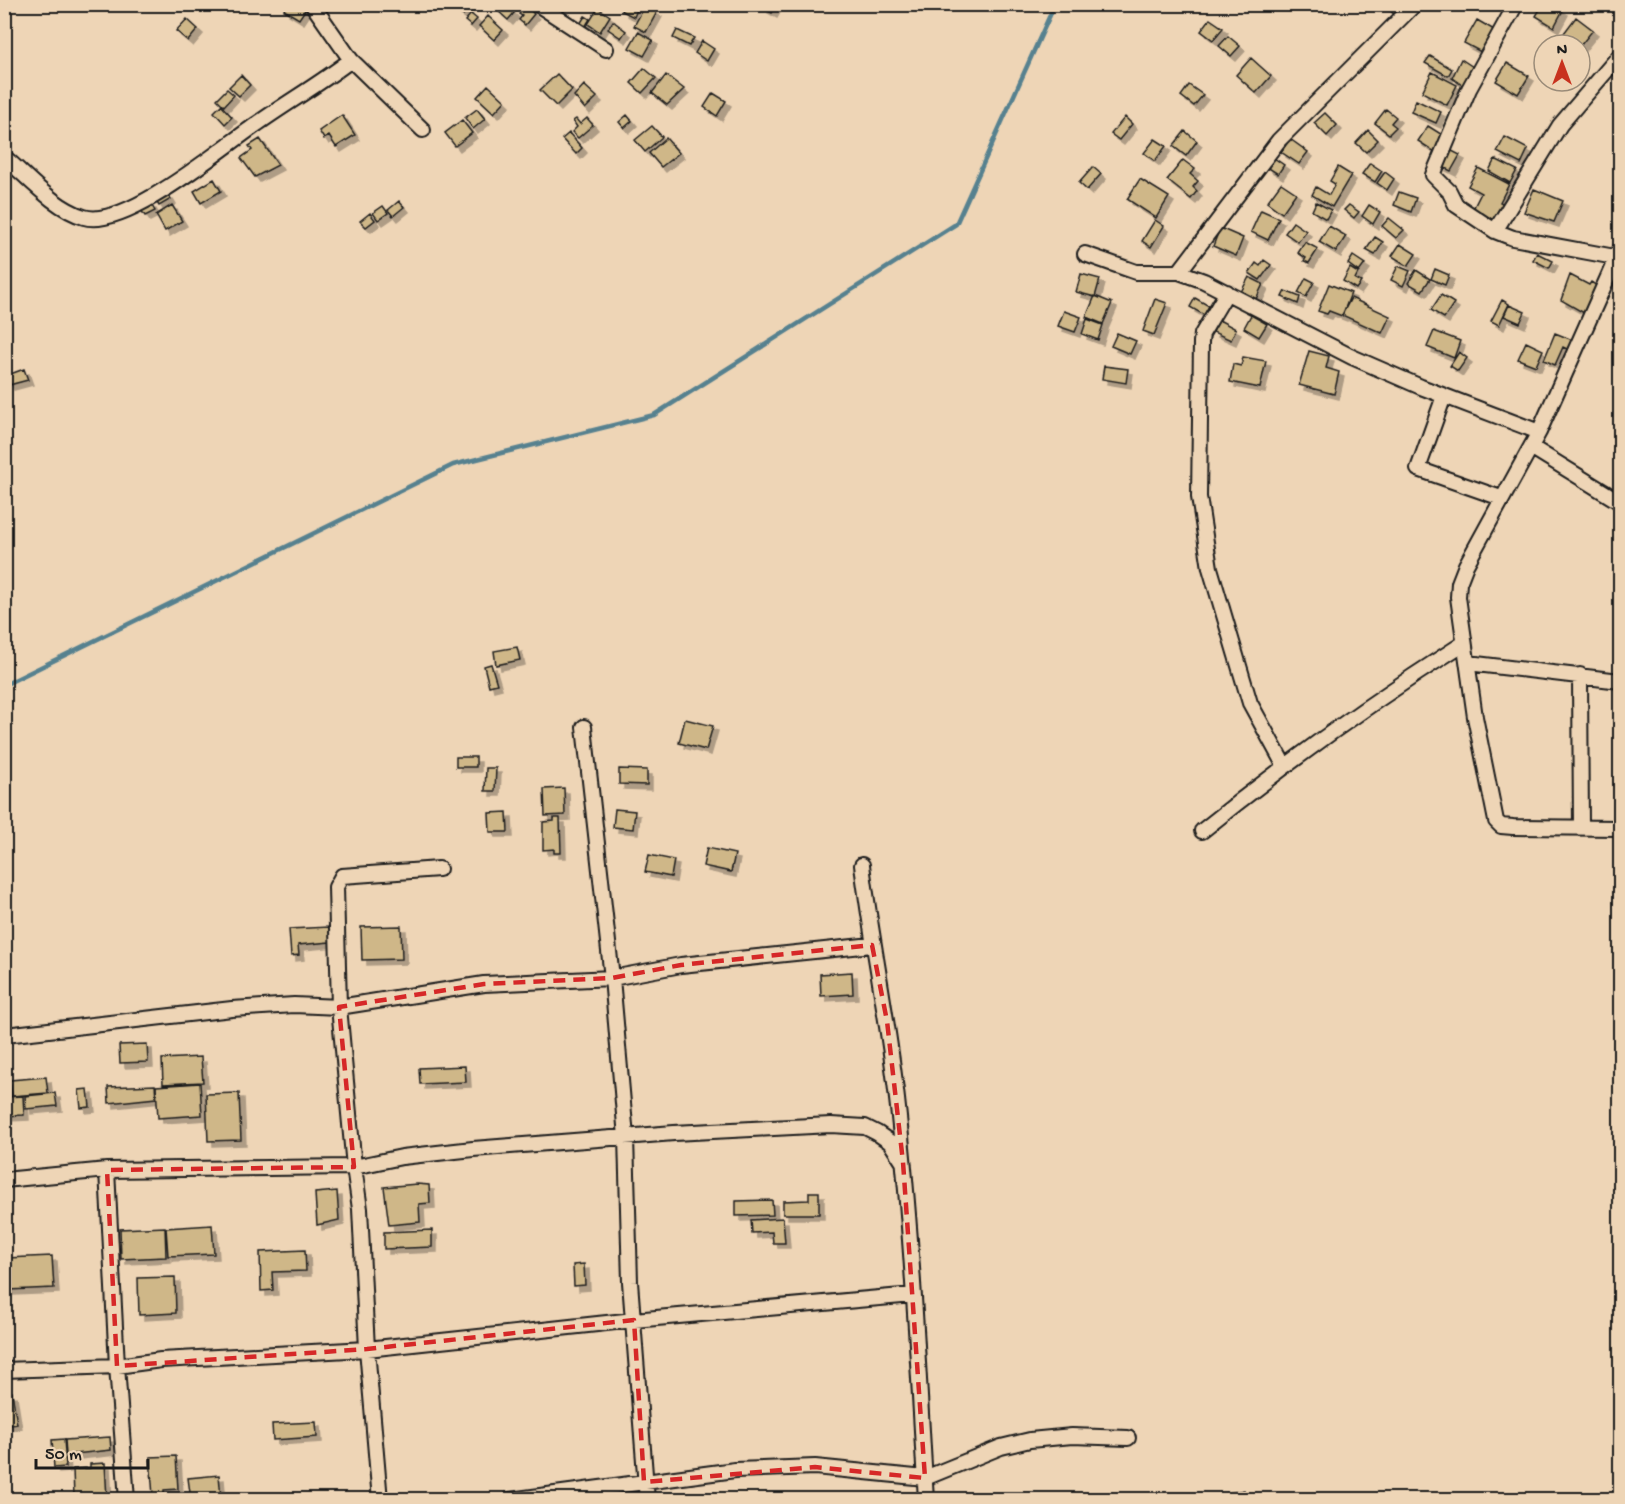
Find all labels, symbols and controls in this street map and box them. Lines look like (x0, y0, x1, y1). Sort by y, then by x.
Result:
north arrow (1532, 33, 1592, 93)
text: N (1557, 42, 1568, 61)
scale bar (36, 1432, 148, 1470)
text: 50 m (45, 1445, 82, 1466)

